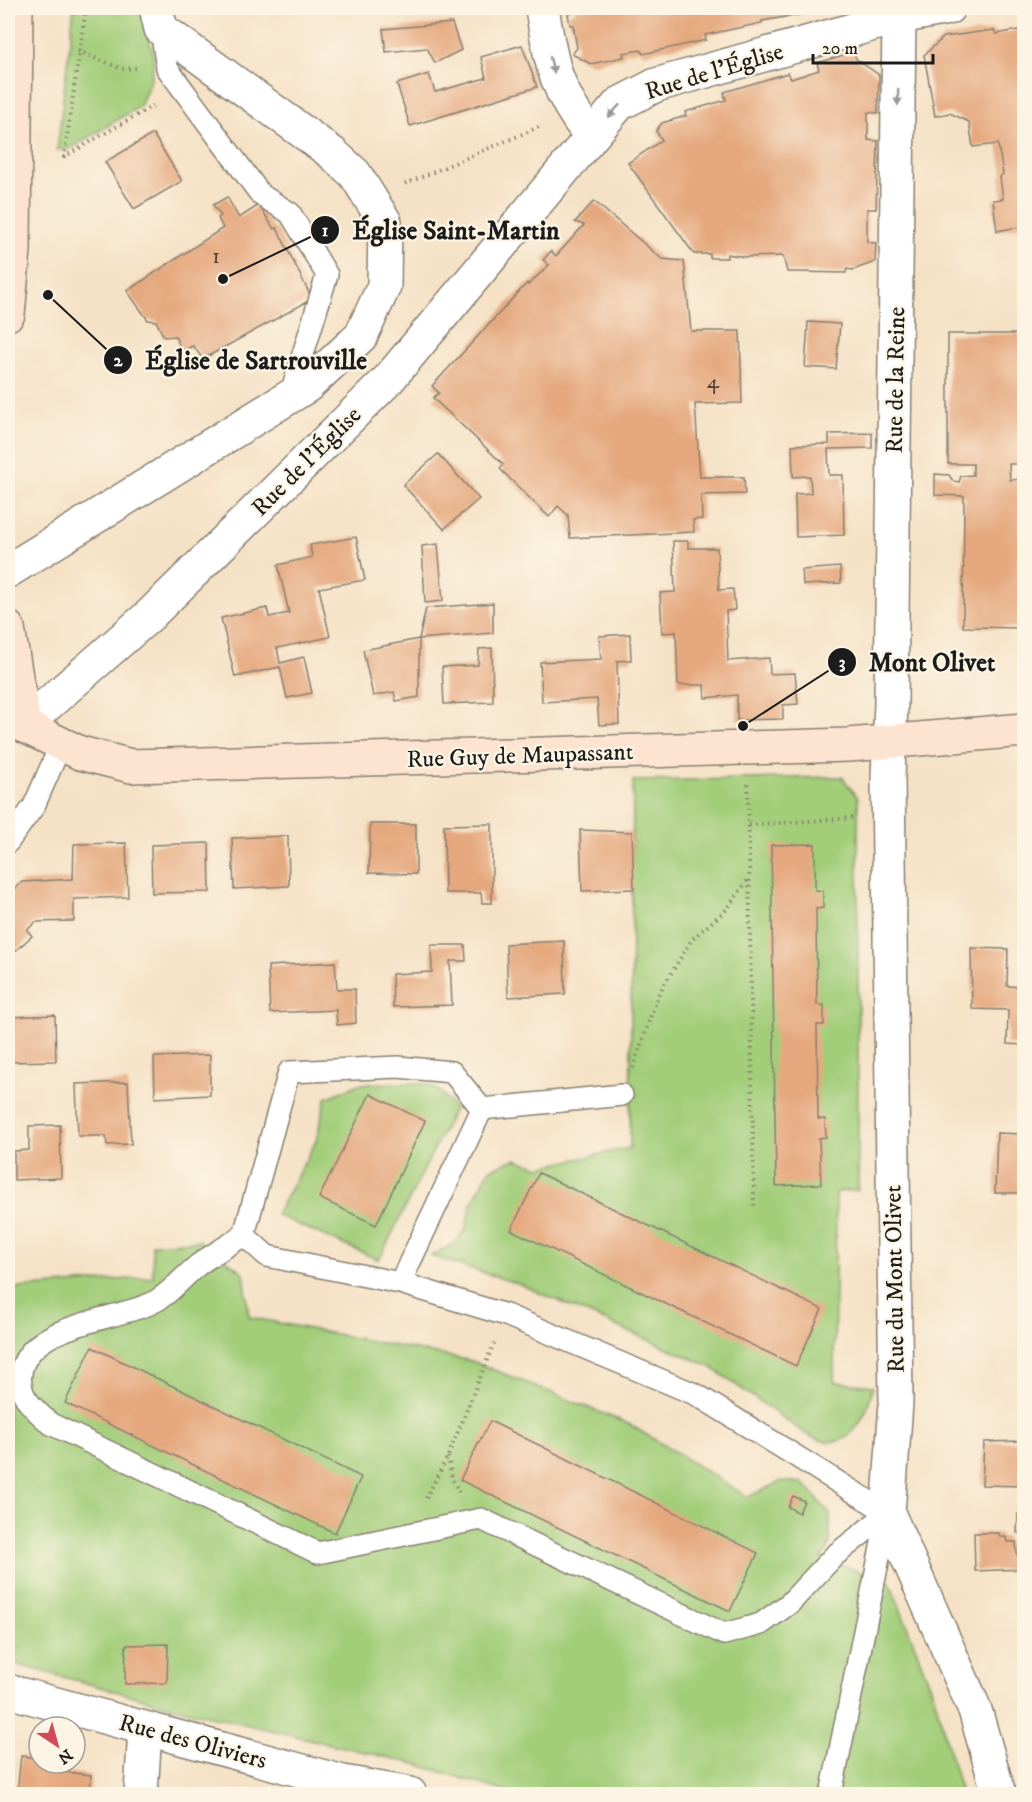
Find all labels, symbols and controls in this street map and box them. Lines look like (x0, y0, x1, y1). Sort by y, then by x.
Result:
scale bar (813, 27, 933, 65)
street label: Rue de l'Église (642, 37, 787, 107)
text: 20 m (822, 38, 858, 60)
one-way arrow (548, 56, 558, 74)
one-way arrow (893, 87, 903, 106)
one-way arrow (607, 103, 621, 118)
callout: Église Saint-Martin (310, 208, 571, 252)
text: Église Saint-Martin (352, 214, 560, 248)
text: 1 (322, 220, 329, 242)
house number: 1 (212, 244, 220, 270)
street label: Rue de la Reine (880, 306, 912, 454)
callout: Église de Sartrouville (103, 338, 379, 382)
text: Église de Sartrouville (145, 344, 367, 378)
text: 2 (114, 350, 124, 372)
house number: 4 (707, 369, 720, 395)
street label: Rue de l'Église (246, 400, 368, 523)
callout: Mont Olivet (827, 640, 1007, 684)
text: Mont Olivet (869, 647, 996, 680)
text: 3 (839, 652, 846, 674)
street label: Rue Guy de Maupassant (406, 737, 634, 775)
street label: Rue du Mont Olivet (878, 1184, 912, 1373)
street label: Rue des Oliviers (116, 1708, 270, 1776)
north arrow (27, 1715, 87, 1775)
text: N (54, 1744, 76, 1768)

